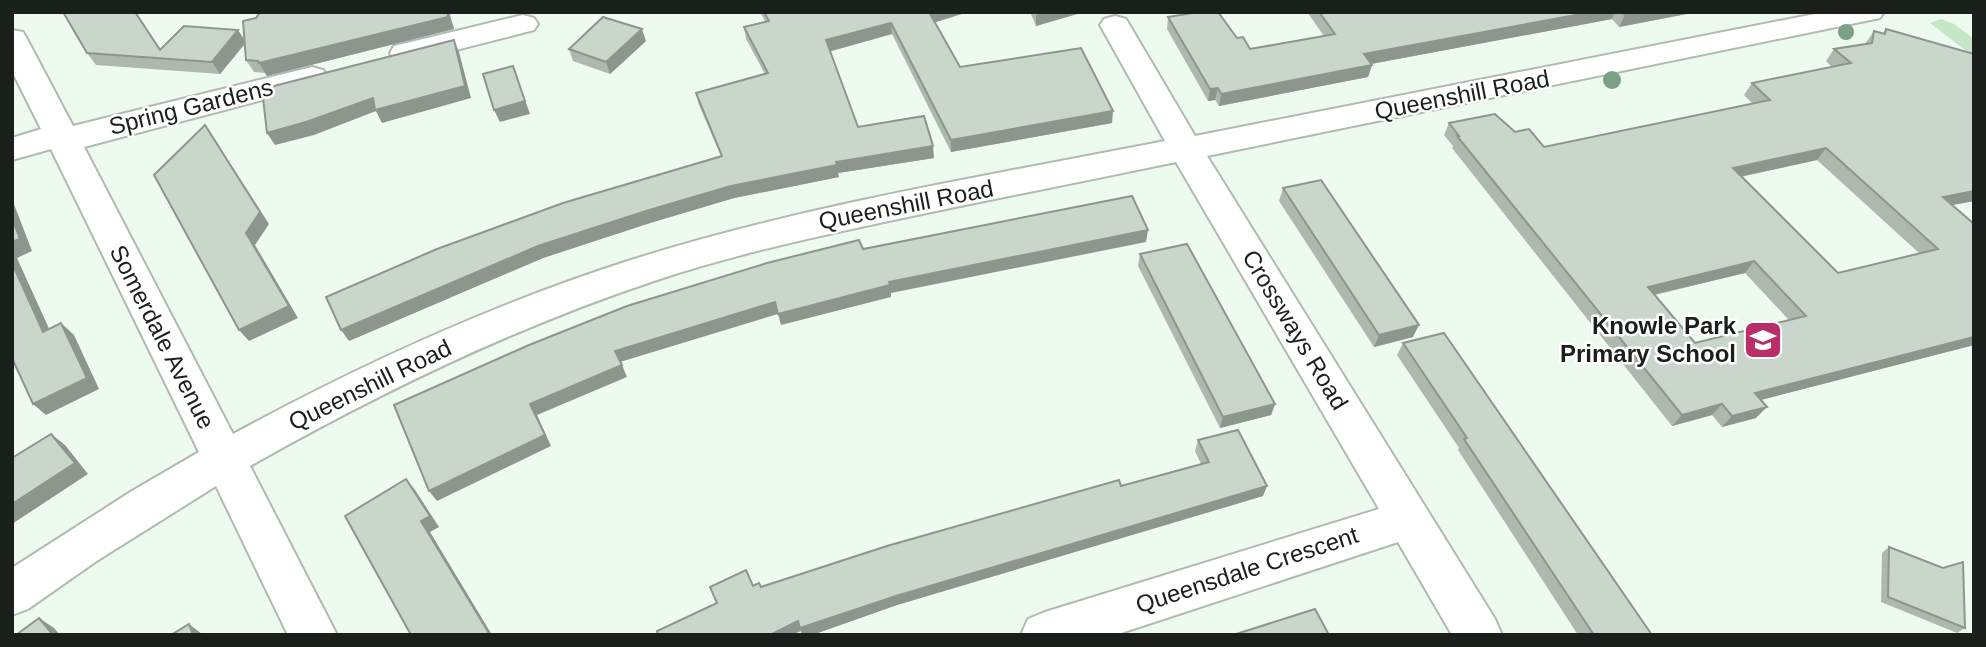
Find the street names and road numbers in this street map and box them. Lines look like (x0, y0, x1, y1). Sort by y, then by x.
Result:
street label: Queenshill Road (1372, 64, 1552, 125)
street label: Spring Gardens (106, 73, 276, 140)
street label: Queenshill Road (816, 174, 996, 235)
street label: Somerdale Avenue (104, 240, 220, 433)
street label: Crossways Road (1237, 245, 1354, 414)
street label: Queenshill Road (284, 334, 455, 436)
street label: Queensdale Crescent (1132, 521, 1362, 618)

